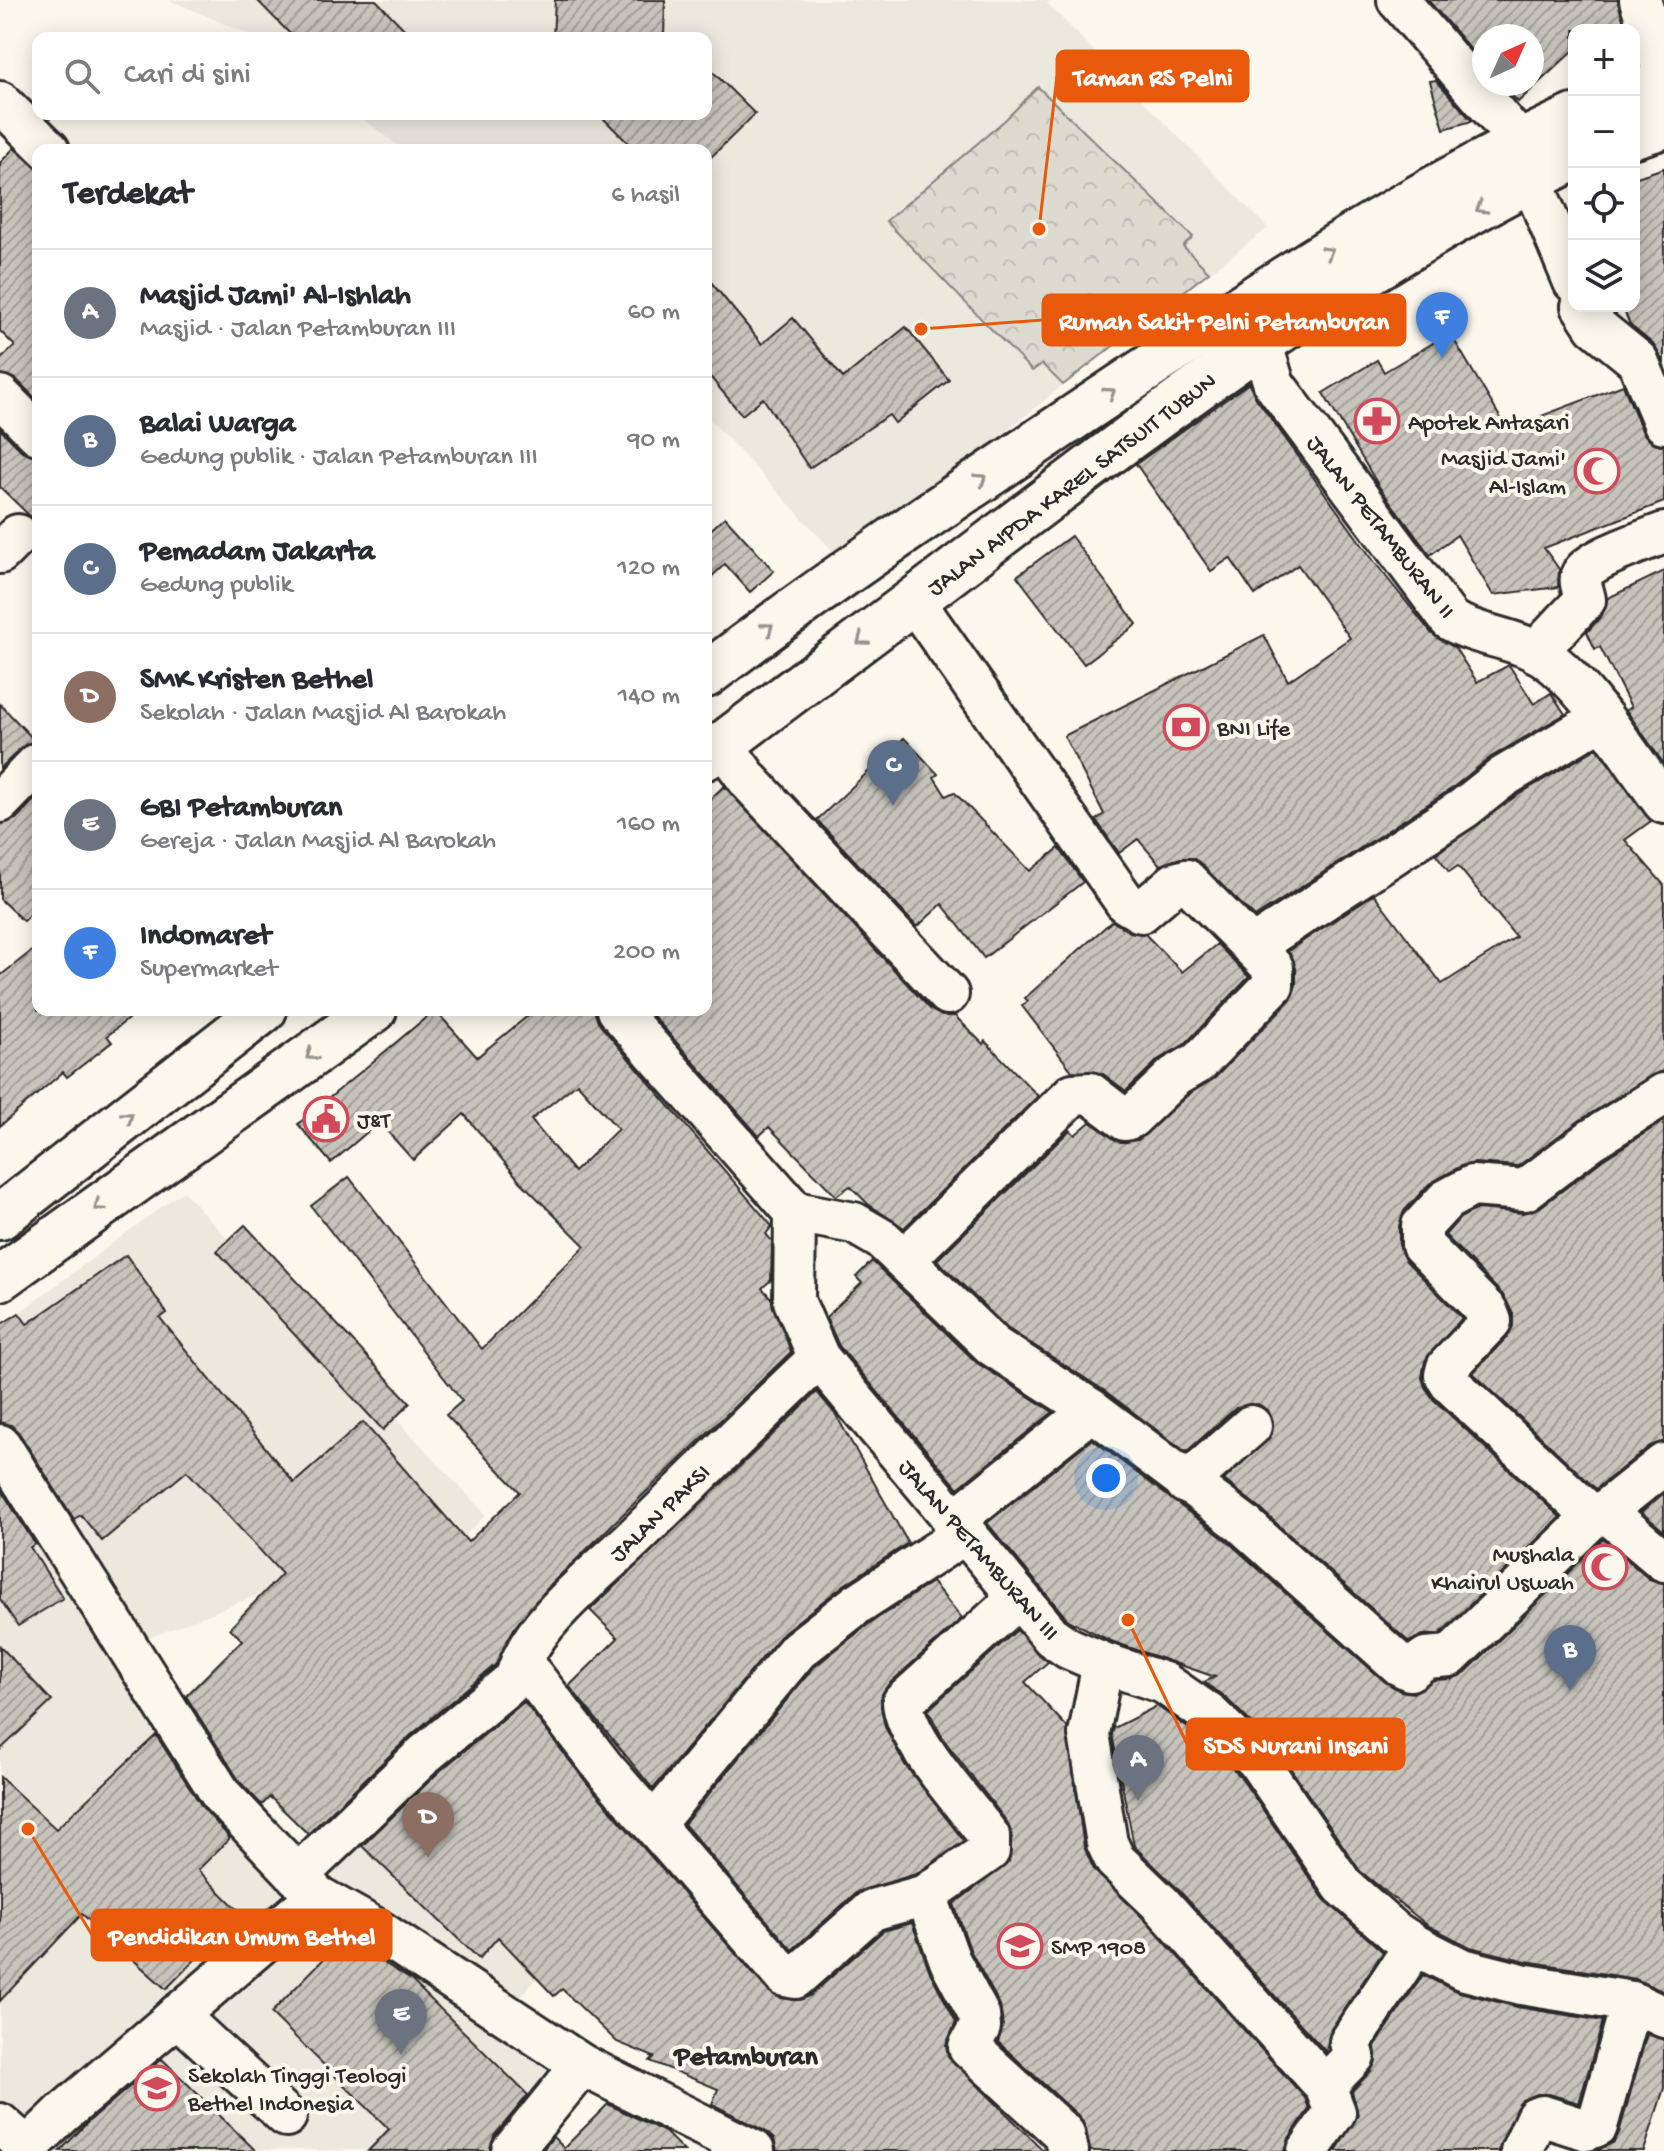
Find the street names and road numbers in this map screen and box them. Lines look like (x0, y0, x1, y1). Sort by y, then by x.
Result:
street label: JALAN AIPDA KAREL SATSUIT TUBUN (923, 368, 1223, 604)
street label: JALAN PETAMBURAN II (1299, 431, 1460, 626)
street label: JALAN PETAMBURAN III (891, 1455, 1064, 1648)
street label: JALAN PAKSI (605, 1459, 718, 1570)

